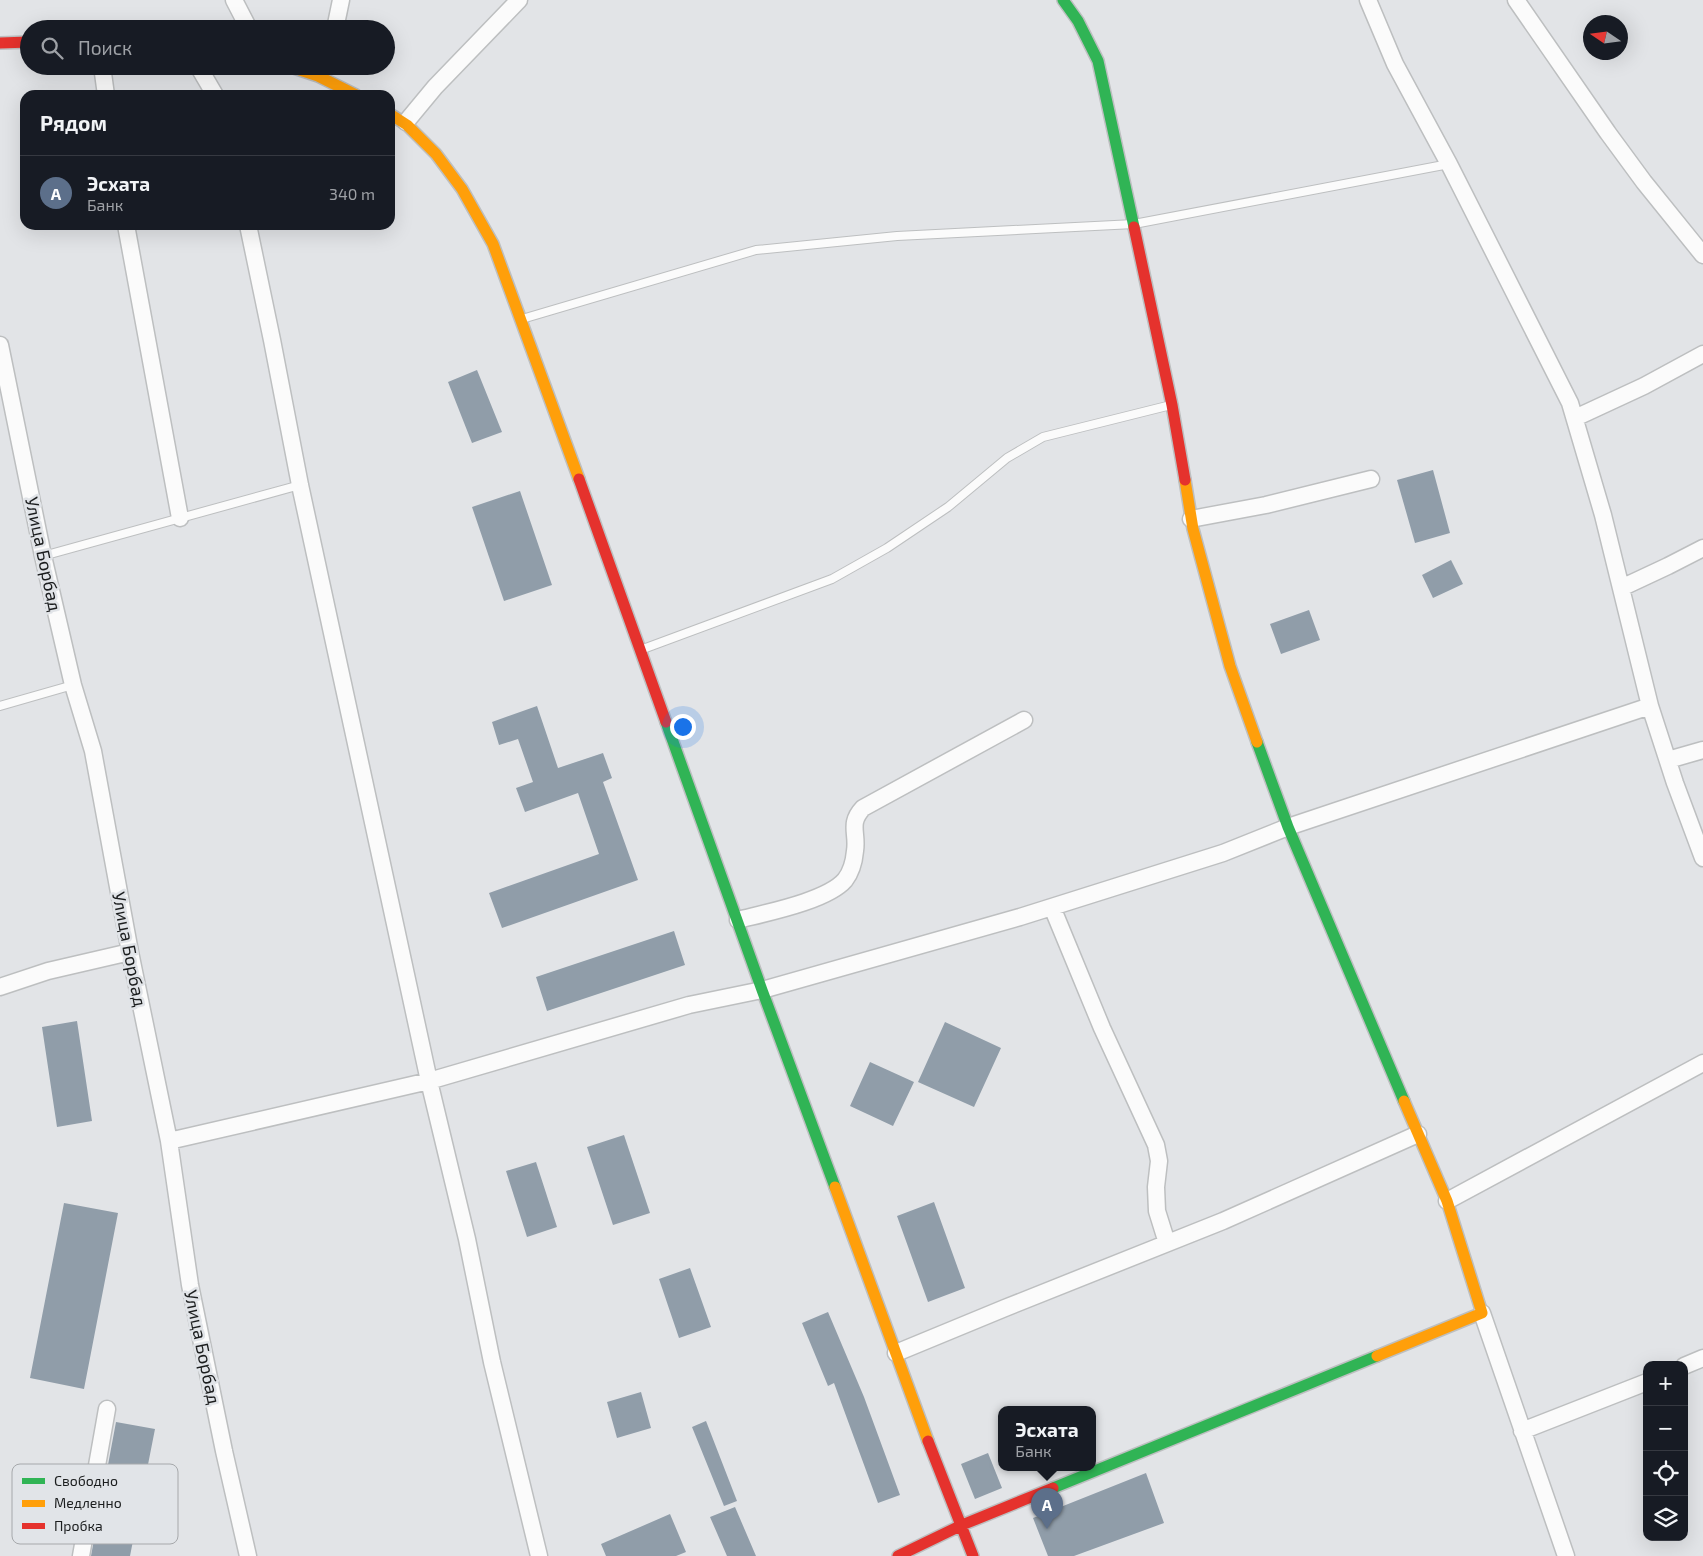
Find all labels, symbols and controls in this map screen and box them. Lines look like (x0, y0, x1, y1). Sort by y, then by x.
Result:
north arrow (1583, 15, 1628, 60)
search box (20, 20, 395, 75)
icon: search (38, 34, 66, 62)
text: Поиск (78, 36, 132, 59)
text: Рядом (40, 110, 107, 135)
text: Эсхата (87, 172, 150, 195)
text: A (51, 184, 61, 203)
text: 340 m (329, 184, 375, 203)
text: Банк (87, 195, 123, 214)
street label: Улица Борбад (21, 495, 67, 613)
your location (670, 714, 696, 740)
street label: Улица Борбад (108, 890, 152, 1008)
street label: Улица Борбад (180, 1288, 226, 1406)
map controls (1643, 1361, 1688, 1541)
button: + (1643, 1361, 1688, 1406)
popup (998, 1406, 1096, 1471)
button: − (1643, 1406, 1688, 1451)
text: Эсхата (1015, 1418, 1079, 1441)
text: Банк (1015, 1441, 1052, 1460)
button: locate (1643, 1451, 1688, 1496)
legend (12, 1464, 178, 1544)
text: Свободно (54, 1472, 118, 1489)
pin: A (1031, 1488, 1063, 1529)
text: Медленно (54, 1494, 122, 1511)
button: layers (1643, 1496, 1688, 1541)
text: Пробка (54, 1517, 103, 1534)

